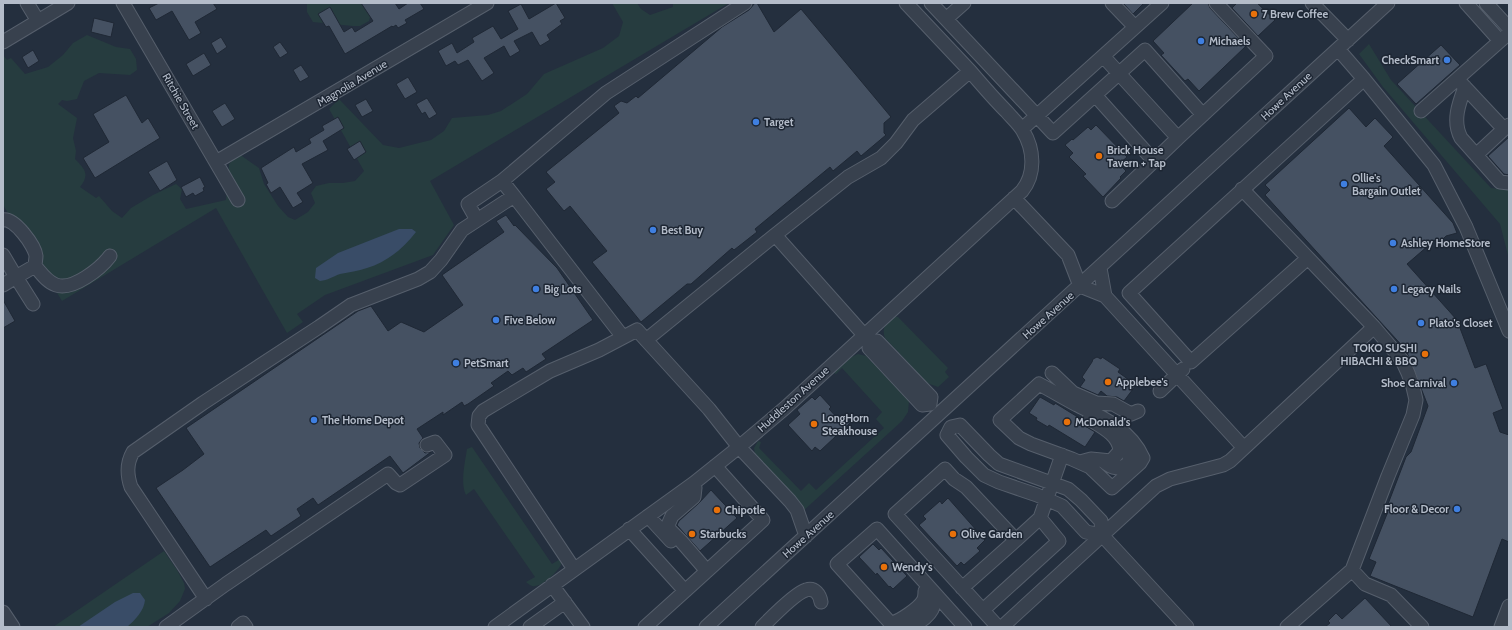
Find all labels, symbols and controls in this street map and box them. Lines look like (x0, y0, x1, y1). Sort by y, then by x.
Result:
place label: 7 Brew Coffee (1262, 7, 1328, 21)
marker: 7 Brew Coffee (1249, 9, 1259, 19)
place label: Michaels (1209, 34, 1251, 48)
marker: Michaels (1196, 36, 1206, 46)
place label: CheckSmart (1381, 53, 1439, 67)
marker: CheckSmart (1442, 55, 1452, 65)
street label: Magnolia Avenue (314, 56, 390, 109)
street label: Howe Avenue (1258, 69, 1315, 123)
street label: Ritchie Street (159, 71, 203, 132)
place label: Target (764, 115, 794, 129)
marker: Target (751, 117, 761, 127)
place label: Brick House Tavern + Tap (1107, 143, 1166, 170)
marker: Brick House Tavern + Tap (1094, 151, 1104, 161)
place label: Ollie's Bargain Outlet (1352, 171, 1421, 198)
marker: Ollie's Bargain Outlet (1339, 179, 1349, 189)
place label: Best Buy (661, 223, 703, 237)
marker: Best Buy (648, 225, 658, 235)
place label: Ashley HomeStore (1401, 236, 1490, 250)
marker: Ashley HomeStore (1388, 238, 1398, 248)
place label: Big Lots (544, 282, 582, 296)
place label: Legacy Nails (1402, 282, 1461, 296)
marker: Big Lots (531, 284, 541, 294)
marker: Legacy Nails (1389, 284, 1399, 294)
street label: Howe Avenue (1019, 288, 1077, 342)
place label: Five Below (504, 313, 555, 327)
marker: Five Below (491, 315, 501, 325)
place label: Plato's Closet (1429, 316, 1493, 330)
marker: Plato's Closet (1416, 318, 1426, 328)
place label: TOKO SUSHI HIBACHI & BBQ (1340, 341, 1417, 368)
marker: TOKO SUSHI HIBACHI & BBQ (1420, 349, 1430, 359)
place label: PetSmart (464, 356, 509, 370)
marker: PetSmart (451, 358, 461, 368)
street label: Huddleston Avenue (754, 363, 832, 435)
place label: Applebee's (1116, 375, 1168, 389)
place label: Shoe Carnival (1381, 376, 1446, 390)
marker: Applebee's (1103, 377, 1113, 387)
marker: Shoe Carnival (1449, 378, 1459, 388)
place label: LongHorn Steakhouse (822, 411, 878, 438)
place label: The Home Depot (322, 413, 404, 427)
marker: The Home Depot (309, 415, 319, 425)
place label: McDonald's (1075, 415, 1131, 429)
marker: McDonald's (1062, 417, 1072, 427)
marker: LongHorn Steakhouse (809, 419, 819, 429)
place label: Floor & Decor (1384, 502, 1449, 516)
place label: Chipotle (725, 503, 766, 517)
marker: Floor & Decor (1452, 504, 1462, 514)
marker: Chipotle (712, 505, 722, 515)
street label: Howe Avenue (779, 507, 837, 561)
place label: Starbucks (700, 527, 747, 541)
place label: Olive Garden (961, 527, 1023, 541)
marker: Starbucks (687, 529, 697, 539)
marker: Olive Garden (948, 529, 958, 539)
place label: Wendy's (892, 560, 933, 574)
marker: Wendy's (879, 562, 889, 572)

